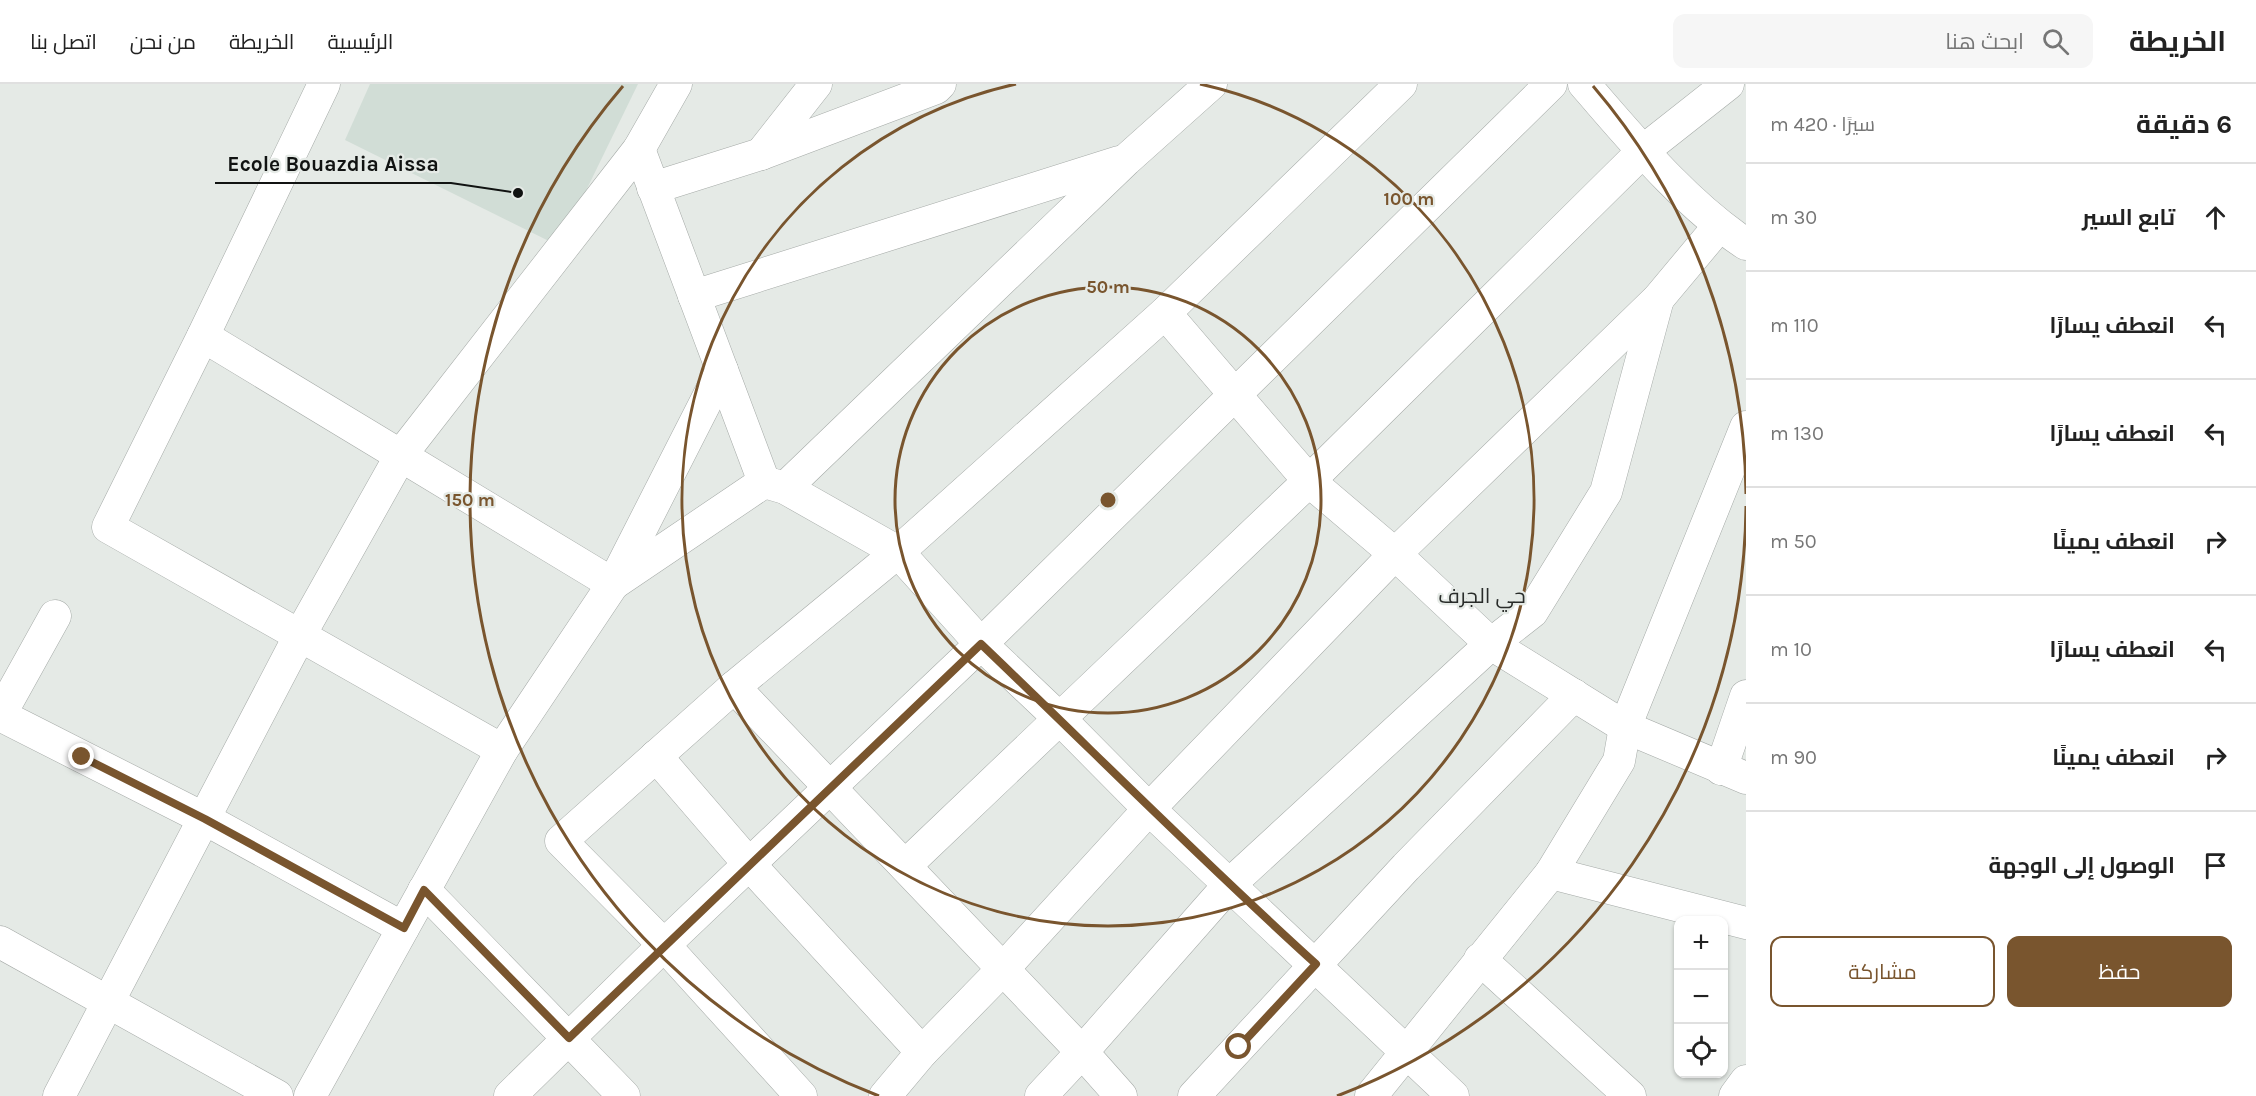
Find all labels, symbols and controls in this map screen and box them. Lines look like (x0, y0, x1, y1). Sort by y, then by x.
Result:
search box (1673, 14, 2093, 68)
icon: search (2039, 25, 2072, 58)
text: الخريطة (2129, 25, 2226, 58)
text: ابحث هنا (1945, 29, 2024, 55)
text: اتصل بنا (30, 30, 97, 54)
text: من نحن (130, 30, 196, 54)
text: الخريطة (229, 30, 294, 54)
text: الرئيسية (327, 30, 393, 54)
text: 6 دقيقة (2136, 109, 2232, 140)
text: سيرًا · 420 m (1770, 113, 1875, 136)
callout: Ecole Bouazdia Aissa (215, 144, 451, 183)
text: Ecole Bouazdia Aissa (227, 152, 439, 176)
text: 100 m (1384, 188, 1434, 210)
icon: ahead (2199, 201, 2232, 234)
text: تابع السير (2082, 205, 2175, 231)
text: 30 m (1770, 206, 1817, 229)
text: 50 m (1086, 276, 1130, 298)
icon: left (2199, 309, 2232, 342)
text: انعطف يسارًا (2049, 313, 2175, 339)
text: 110 m (1770, 314, 1819, 337)
icon: left (2199, 417, 2232, 450)
text: انعطف يسارًا (2049, 421, 2175, 447)
text: 130 m (1770, 422, 1824, 445)
text: 150 m (445, 489, 495, 511)
centre of rings (1098, 490, 1118, 510)
icon: right (2199, 525, 2232, 558)
text: انعطف يمينًا (2052, 529, 2175, 555)
text: 50 m (1770, 530, 1817, 553)
district label: حي الجرف (1438, 584, 1526, 612)
icon: left (2199, 633, 2232, 666)
text: انعطف يسارًا (2049, 637, 2175, 663)
text: 10 m (1770, 638, 1812, 661)
icon: right (2199, 741, 2232, 774)
route end (68, 743, 94, 769)
text: انعطف يمينًا (2052, 745, 2175, 771)
text: 90 m (1770, 746, 1817, 769)
icon: arrive (2199, 849, 2232, 882)
text: الوصول إلى الوجهة (1989, 853, 2175, 879)
map controls (1674, 916, 1728, 1078)
button: + (1674, 916, 1728, 970)
button: مشاركة (1770, 936, 1995, 1007)
button: حفظ (2007, 936, 2232, 1007)
button: − (1674, 970, 1728, 1024)
button: locate (1674, 1024, 1728, 1078)
route start (1225, 1033, 1251, 1059)

